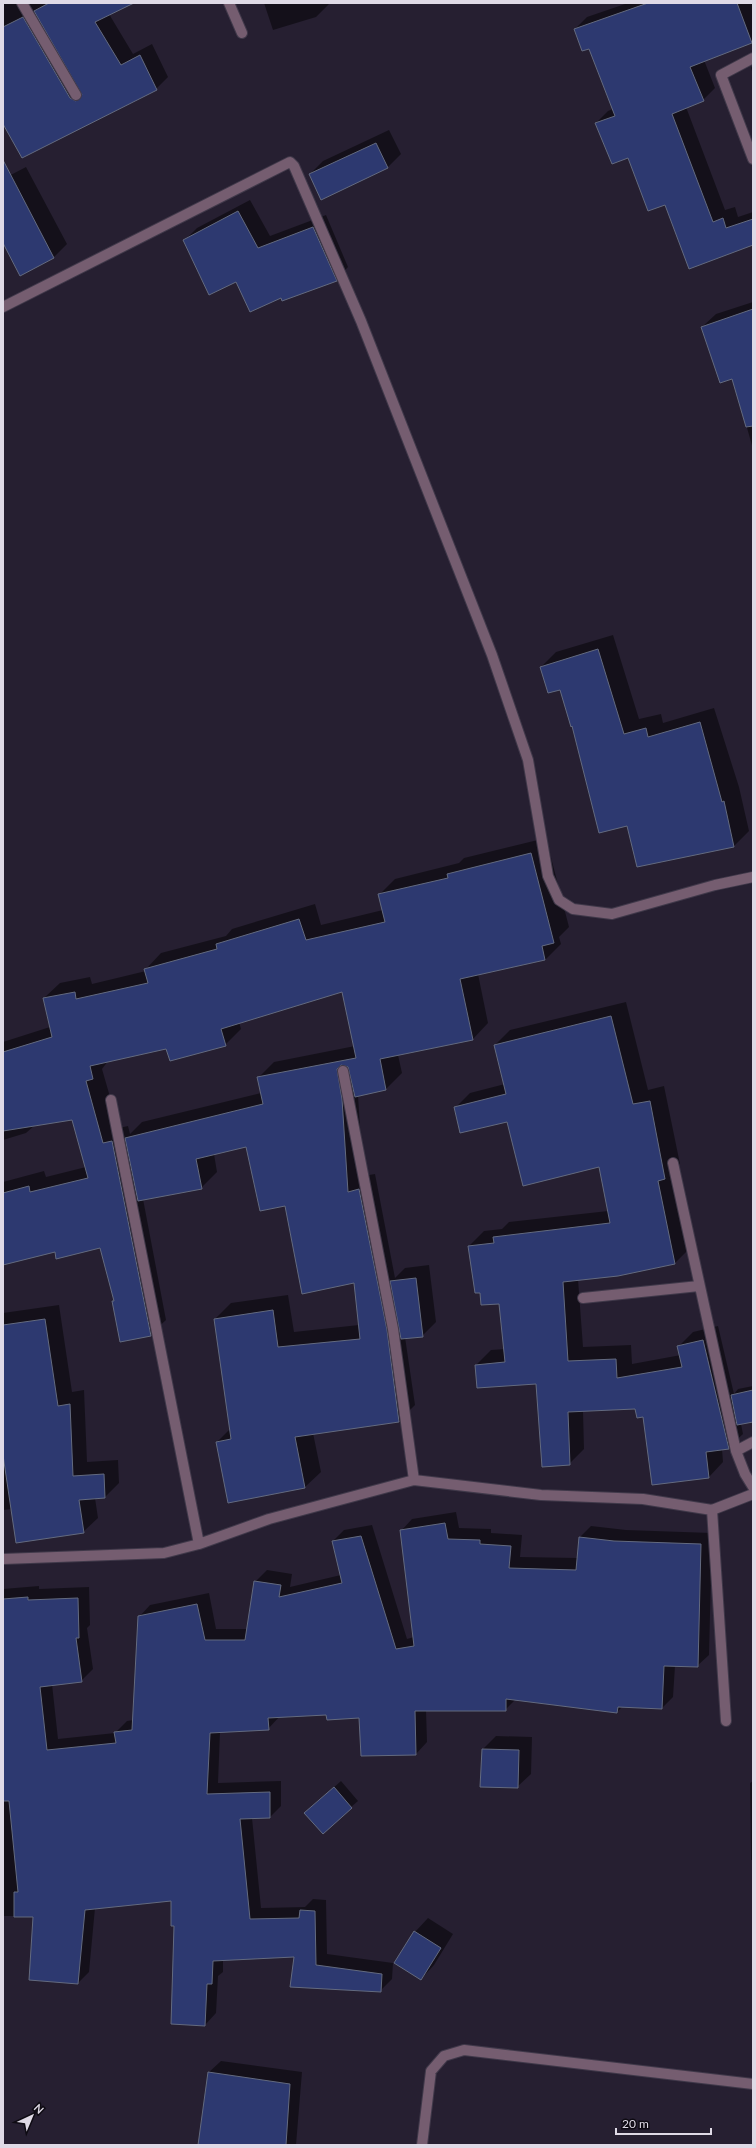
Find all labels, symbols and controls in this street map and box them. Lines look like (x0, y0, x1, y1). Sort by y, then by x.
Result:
north arrow (12, 2096, 52, 2136)
text: N (32, 2101, 47, 2116)
scale bar (616, 2110, 711, 2136)
text: 20 m (622, 2116, 649, 2131)

